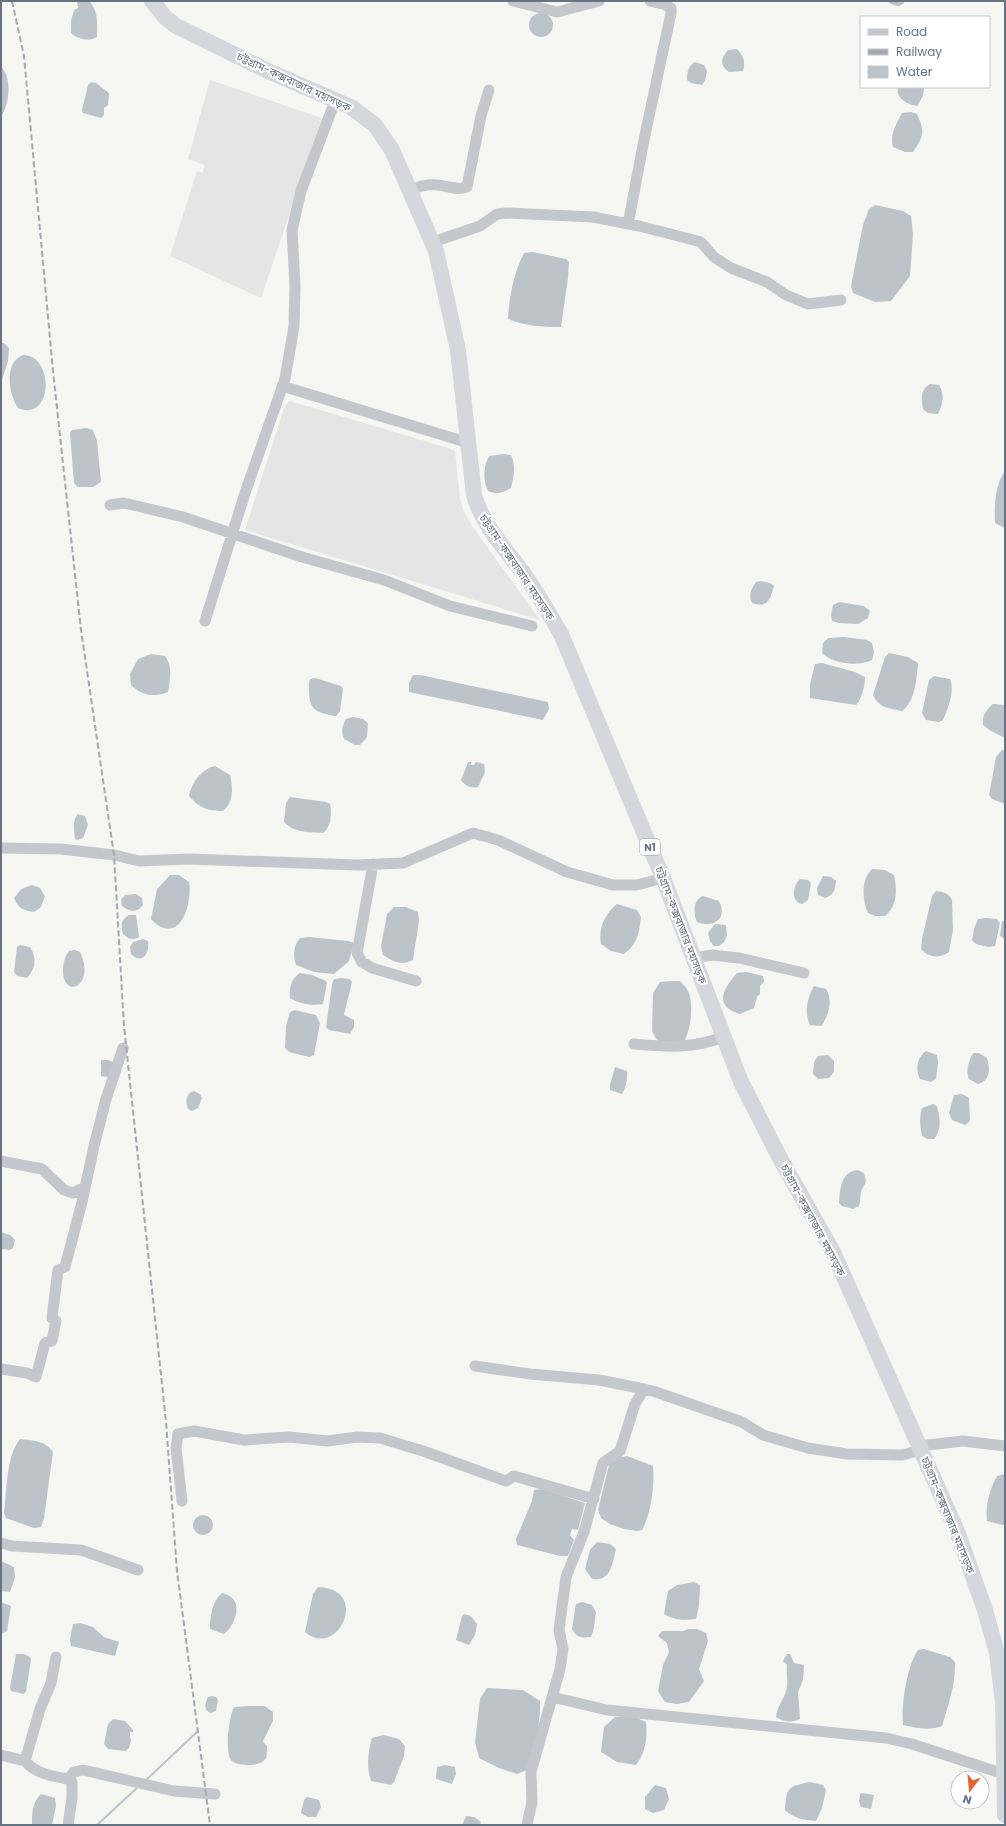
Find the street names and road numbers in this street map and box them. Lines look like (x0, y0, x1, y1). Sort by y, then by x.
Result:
street label: চট্টগ্রাম-কক্সবাজার মহাসড়ক (233, 48, 354, 116)
street label: চট্টগ্রাম-কক্সবাজার মহাসড়ক (475, 510, 559, 623)
road number: N1 (640, 839, 660, 855)
street label: চট্টগ্রাম-কক্সবাজার মহাসড়ক (651, 863, 711, 986)
street label: চট্টগ্রাম-কক্সবাজার মহাসড়ক (776, 1160, 849, 1279)
street label: চট্টগ্রাম-কক্সবাজার মহাসড়ক (917, 1453, 979, 1576)

